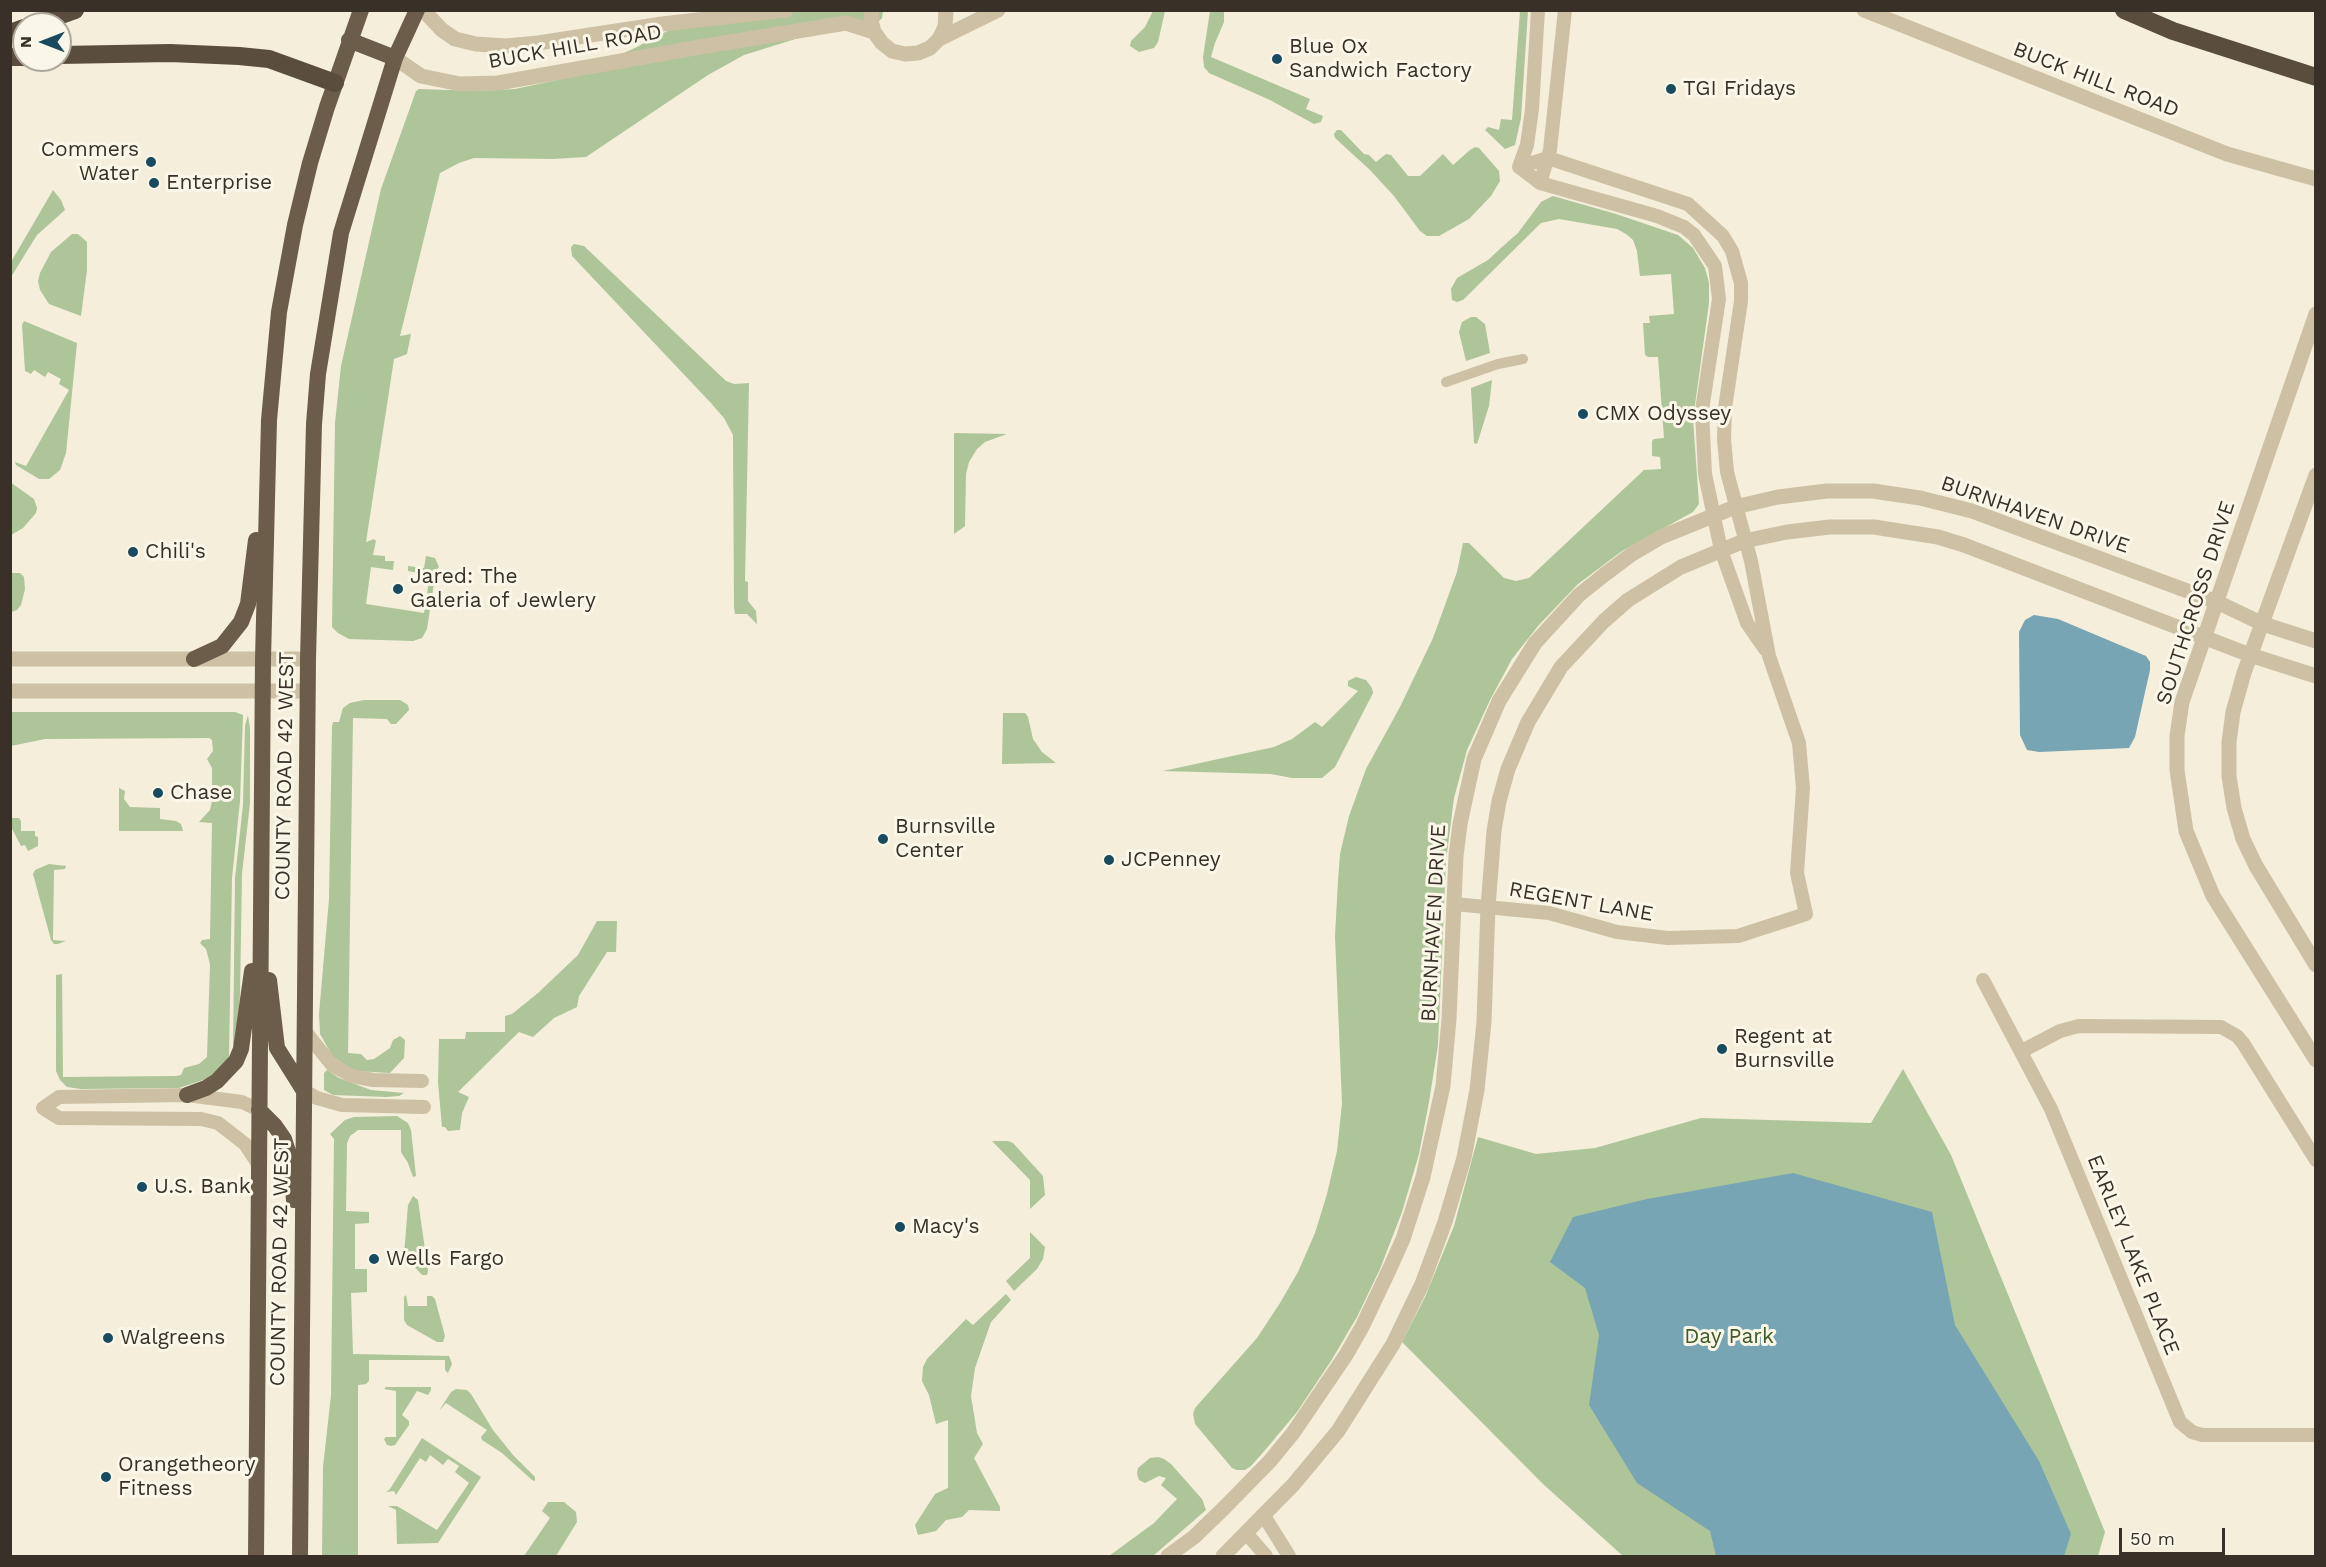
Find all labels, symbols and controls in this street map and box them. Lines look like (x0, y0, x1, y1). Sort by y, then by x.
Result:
north arrow (12, 12, 72, 72)
street label: BUCK HILL ROAD (486, 19, 664, 75)
place label: Blue Ox Sandwich Factory (1289, 34, 1472, 84)
text: N (16, 36, 35, 48)
street label: BUCK HILL ROAD (2009, 37, 2183, 123)
marker: Blue Ox Sandwich Factory (1270, 52, 1284, 66)
place label: TGI Fridays (1683, 76, 1796, 102)
marker: TGI Fridays (1664, 82, 1678, 96)
place label: Commers Water (41, 137, 139, 187)
marker: Commers Water (144, 155, 158, 169)
place label: Enterprise (166, 170, 272, 196)
marker: Enterprise (147, 176, 161, 190)
place label: CMX Odyssey (1595, 401, 1731, 427)
marker: CMX Odyssey (1576, 407, 1590, 421)
street label: BURNHAVEN DRIVE (1937, 471, 2133, 559)
street label: SOUTHCROSS DRIVE (2151, 498, 2241, 708)
place label: Chili's (145, 539, 206, 565)
marker: Chili's (126, 545, 140, 559)
place label: Jared: The Galeria of Jewlery (410, 564, 596, 614)
marker: Jared: The Galeria of Jewlery (391, 582, 405, 596)
street label: COUNTY ROAD 42 WEST (270, 651, 300, 901)
place label: Chase (170, 780, 232, 806)
marker: Chase (151, 786, 165, 800)
place label: Burnsville Center (895, 814, 996, 864)
street label: BURNHAVEN DRIVE (1416, 824, 1452, 1022)
marker: Burnsville Center (876, 832, 890, 846)
place label: JCPenney (1121, 847, 1220, 873)
marker: JCPenney (1102, 853, 1116, 867)
street label: REGENT LANE (1507, 877, 1655, 927)
place label: Regent at Burnsville (1734, 1024, 1835, 1074)
marker: Regent at Burnsville (1715, 1042, 1729, 1056)
street label: COUNTY ROAD 42 WEST (265, 1137, 295, 1387)
street label: EARLEY LAKE PLACE (2081, 1151, 2185, 1359)
place label: U.S. Bank (154, 1174, 251, 1200)
marker: U.S. Bank (135, 1180, 149, 1194)
place label: Macy's (912, 1214, 980, 1240)
marker: Macy's (893, 1220, 907, 1234)
place label: Wells Fargo (386, 1246, 504, 1272)
marker: Wells Fargo (367, 1252, 381, 1266)
park label: Day Park (1684, 1324, 1774, 1350)
place label: Walgreens (120, 1325, 225, 1351)
marker: Walgreens (101, 1331, 115, 1345)
place label: Orangetheory Fitness (118, 1452, 256, 1502)
marker: Orangetheory Fitness (99, 1470, 113, 1484)
scale bar (2122, 1516, 2228, 1554)
text: 50 m (2130, 1528, 2175, 1549)

